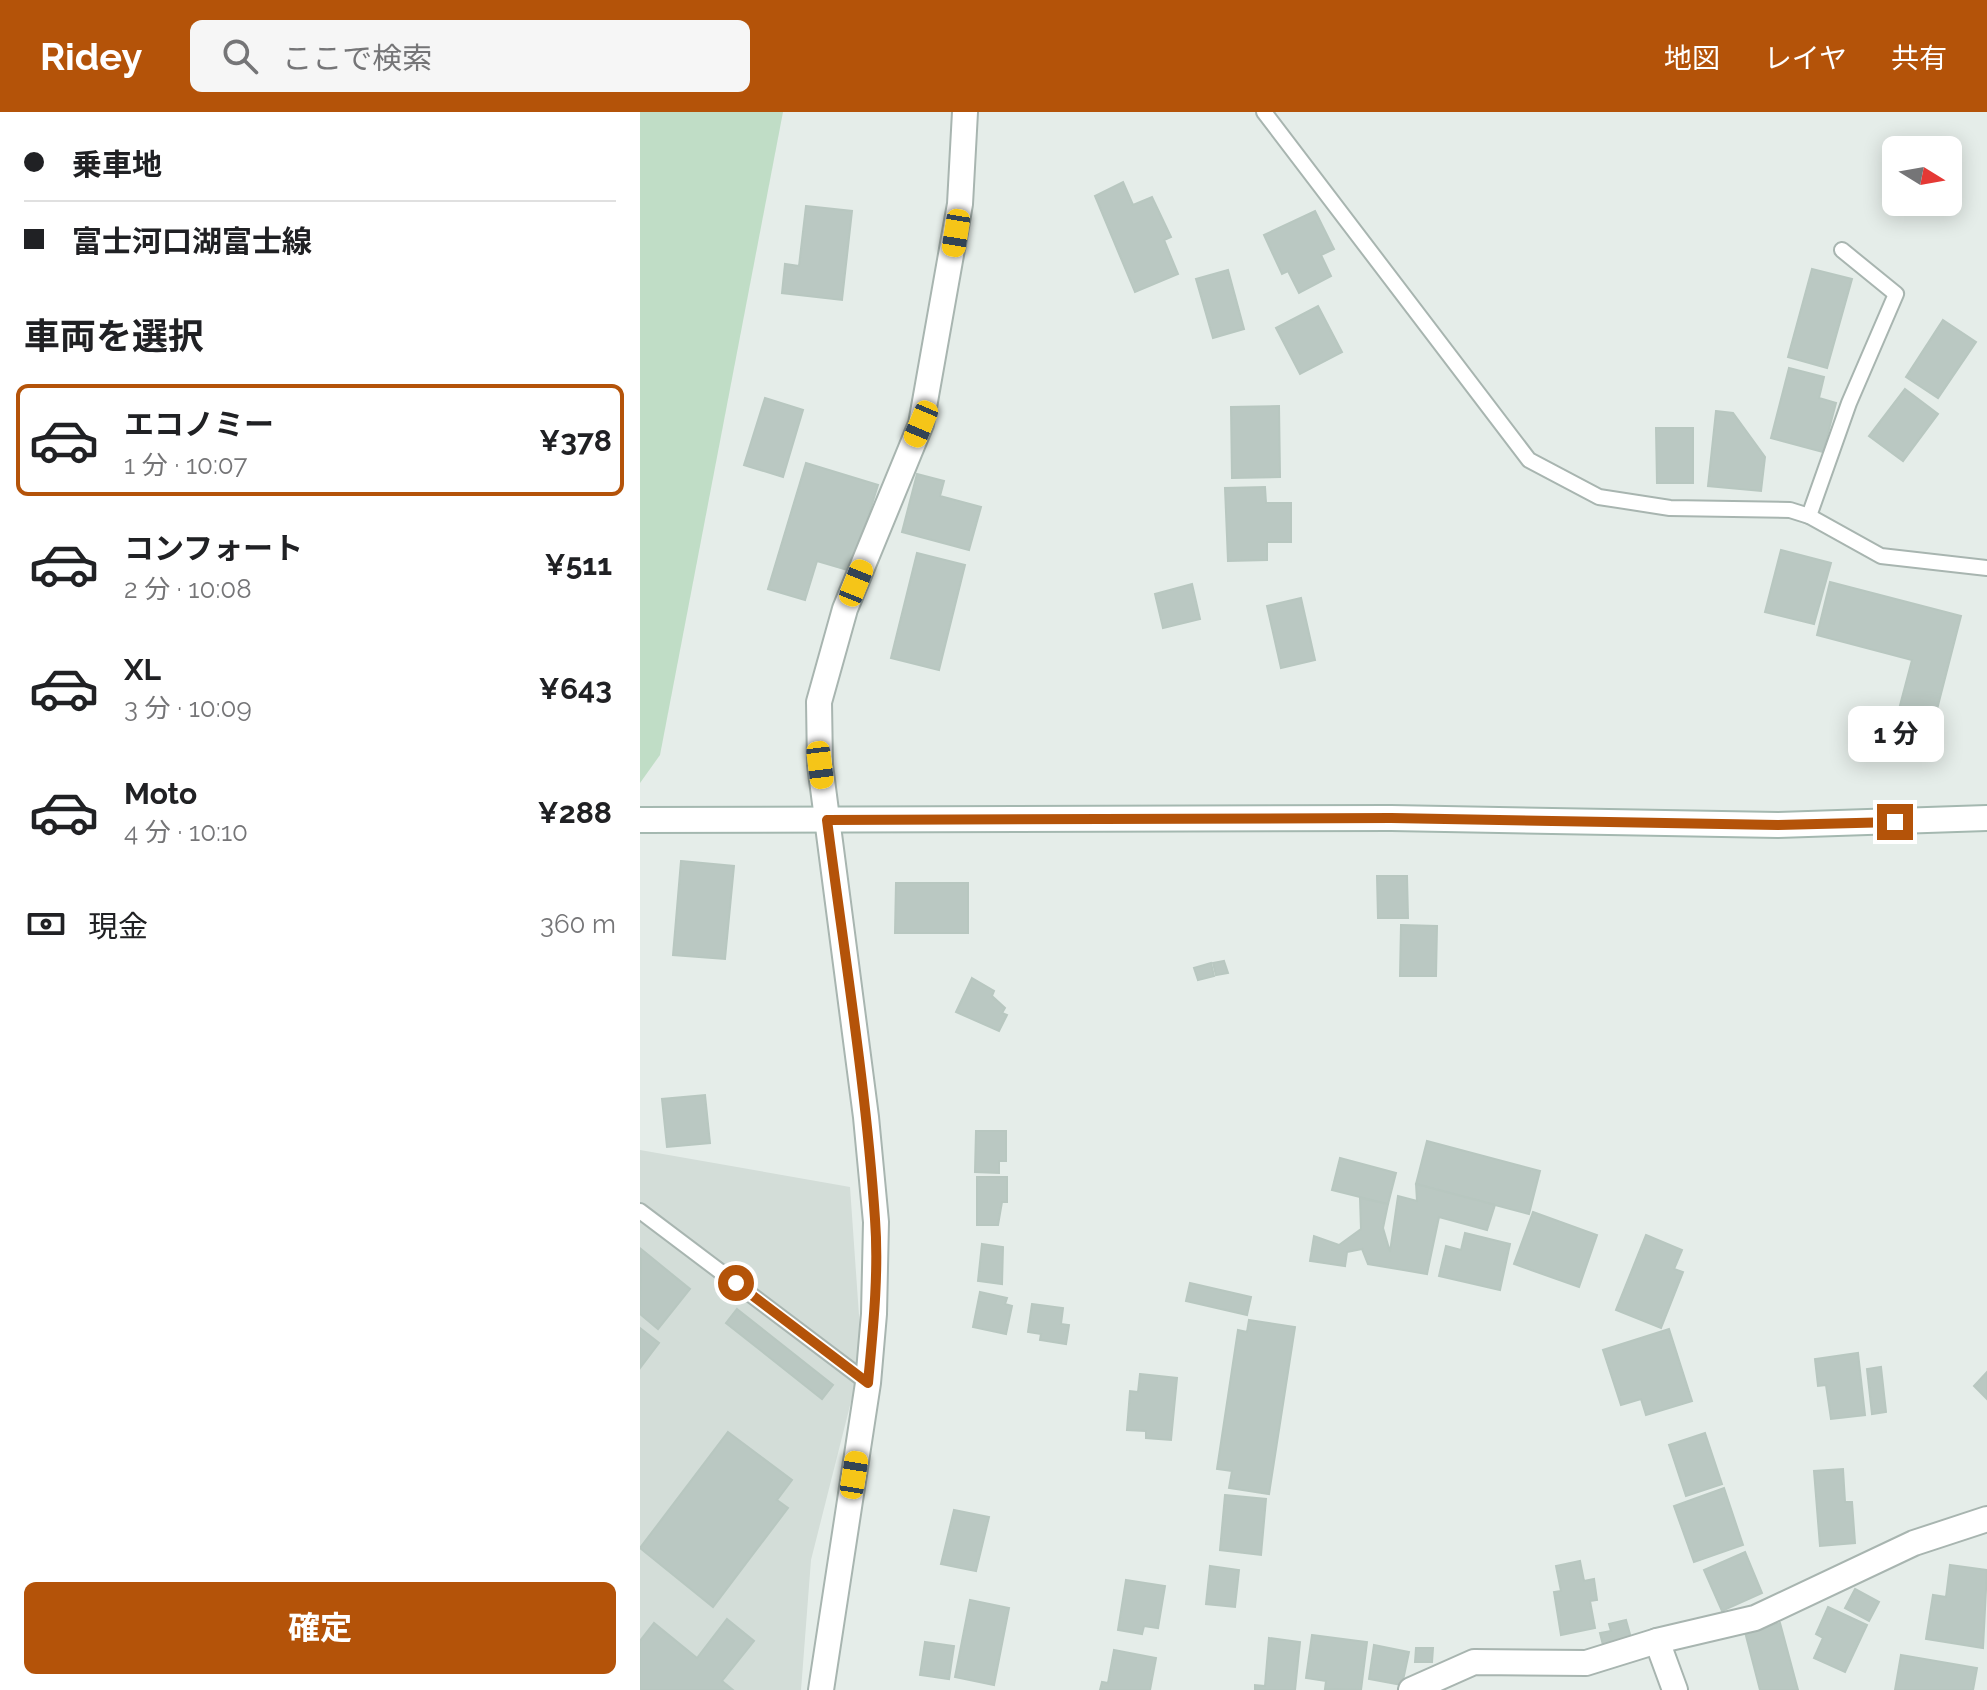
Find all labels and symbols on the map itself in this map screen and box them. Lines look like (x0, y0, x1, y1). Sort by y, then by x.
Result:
north arrow (1882, 136, 1962, 216)
car (940, 207, 972, 259)
car (901, 397, 941, 451)
car (836, 556, 876, 610)
callout: 1 分 (1847, 706, 1943, 762)
car (805, 740, 835, 790)
route end (1877, 804, 1913, 840)
route start (718, 1265, 754, 1301)
car (838, 1449, 870, 1501)

